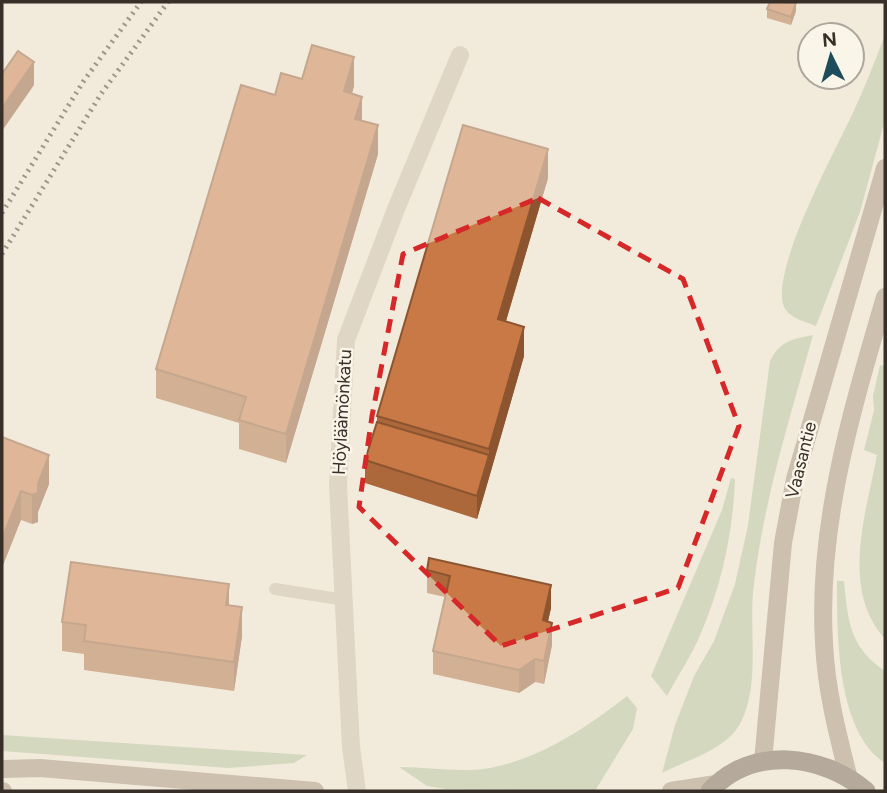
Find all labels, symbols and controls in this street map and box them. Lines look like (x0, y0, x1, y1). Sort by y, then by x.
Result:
north arrow (796, 21, 866, 91)
text: N (821, 27, 838, 52)
street label: Höyläämönkatu (328, 349, 356, 475)
street label: Vaasantie (781, 419, 821, 501)

